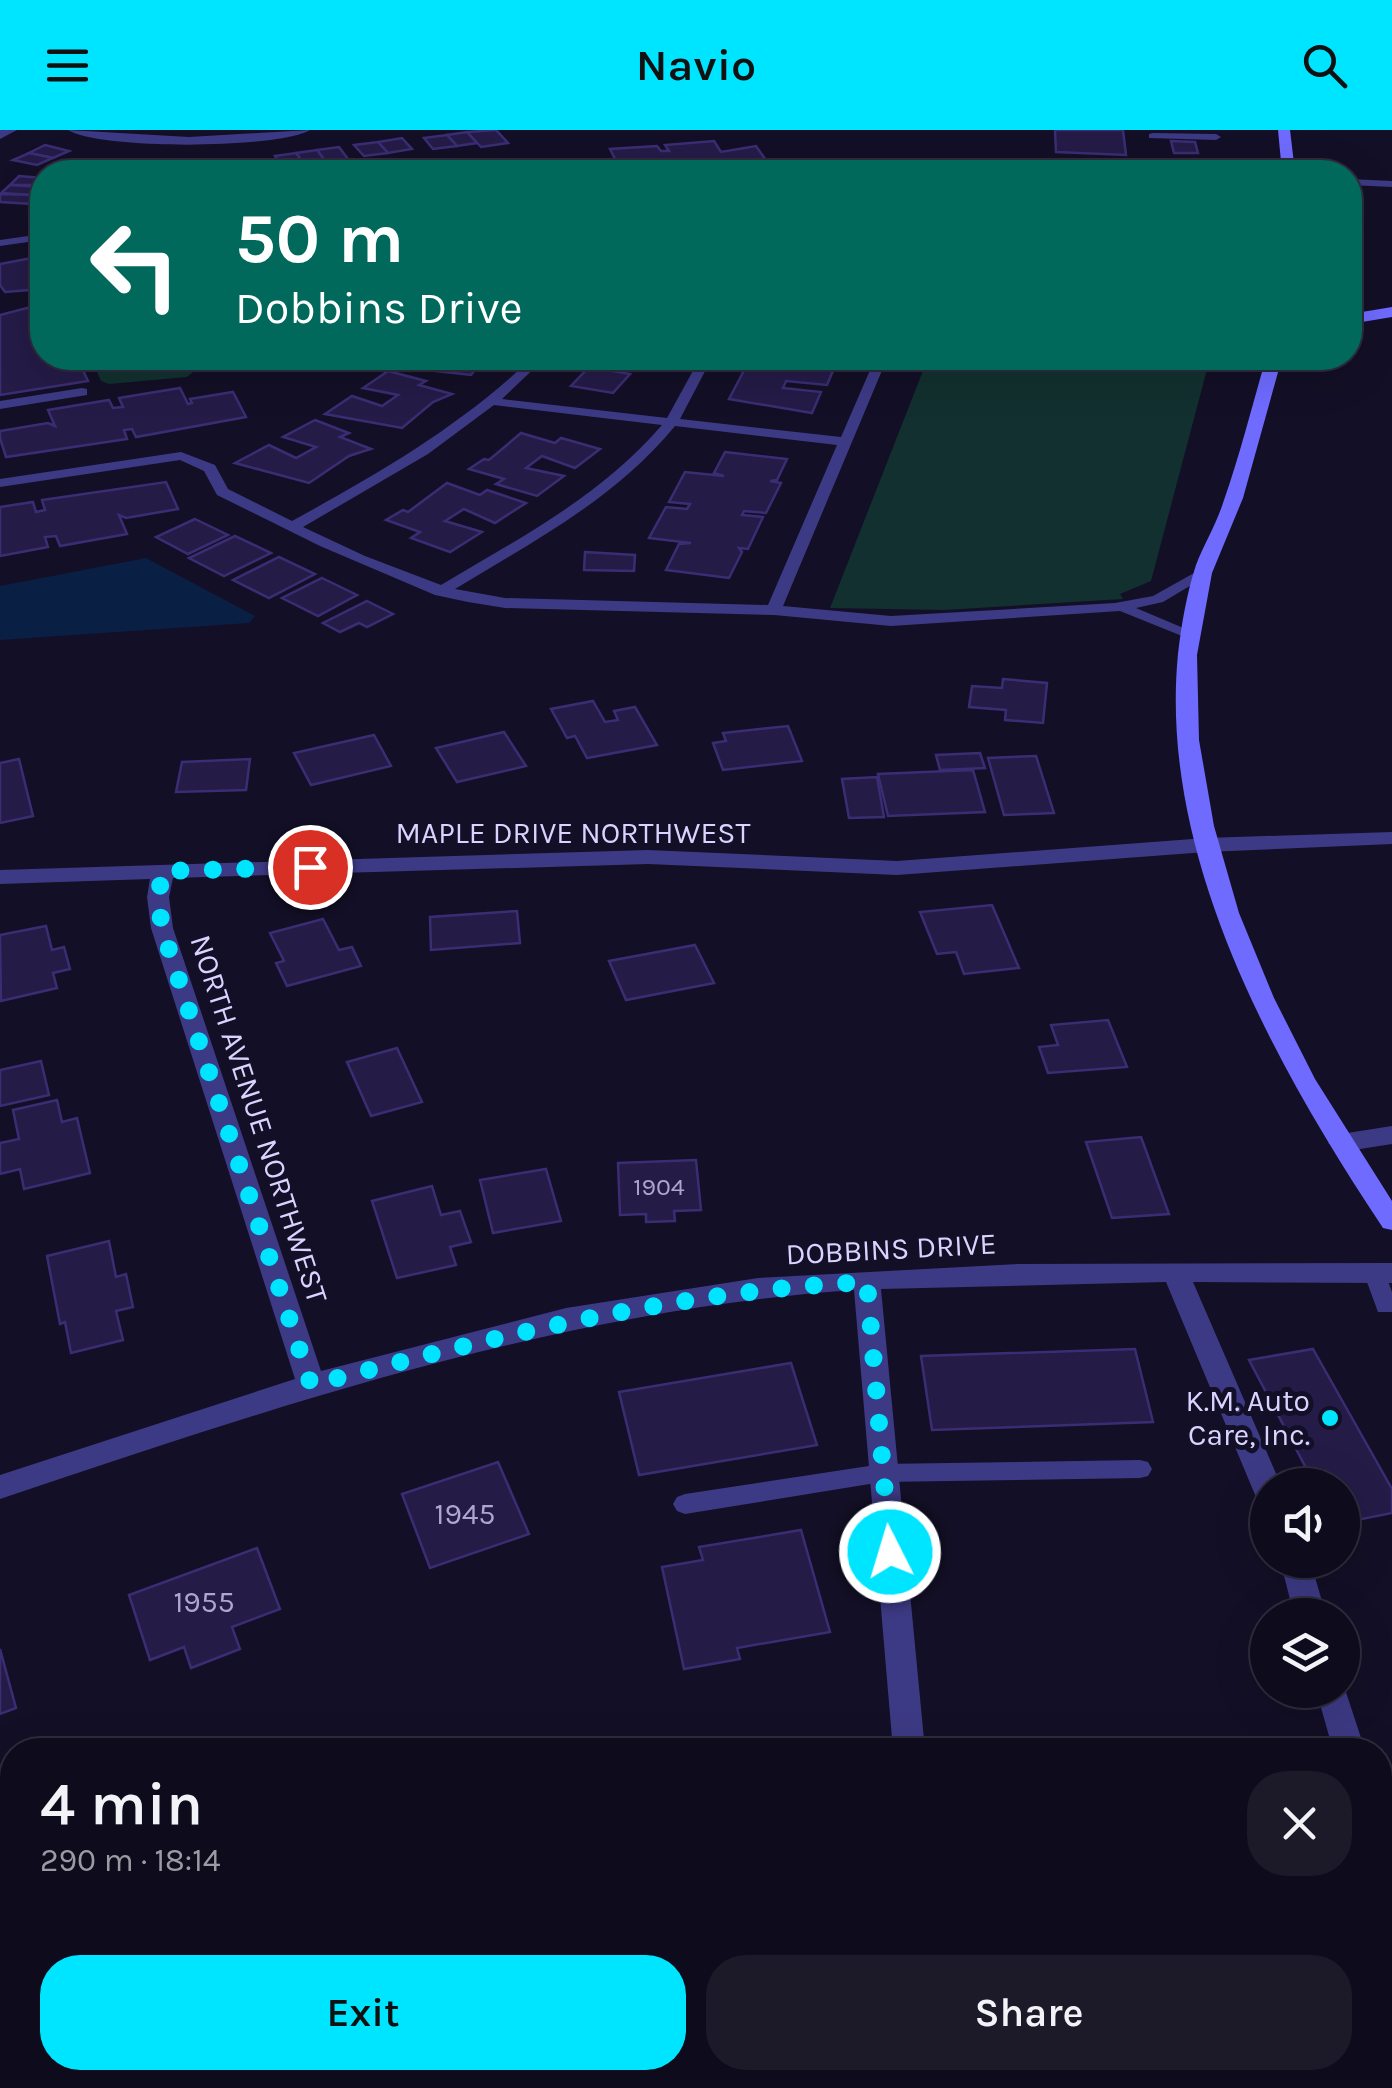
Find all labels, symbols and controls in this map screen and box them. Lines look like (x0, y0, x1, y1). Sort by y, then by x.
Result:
icon: menu (40, 38, 95, 93)
icon: search (1297, 38, 1352, 93)
text: Navio (636, 39, 756, 91)
text: 50 m (235, 198, 404, 280)
icon: left (70, 200, 200, 330)
text: Dobbins Drive (235, 282, 523, 334)
street label: MAPLE DRIVE NORTHWEST (396, 815, 750, 851)
pin (268, 825, 353, 910)
icon: arrive (283, 840, 338, 895)
street label: NORTH AVENUE NORTHWEST (182, 930, 336, 1308)
house number: 1904 (633, 1172, 685, 1201)
street label: DOBBINS DRIVE (785, 1226, 997, 1272)
place label: K.M. Auto Care, Inc. (1185, 1383, 1310, 1453)
marker: K.M. Auto Care, Inc. (1319, 1407, 1341, 1429)
map controls (1250, 1468, 1360, 1708)
button: sound (1250, 1468, 1360, 1578)
house number: 1945 (434, 1496, 496, 1532)
position arrow (838, 1500, 942, 1604)
house number: 1955 (173, 1584, 235, 1620)
button: layers (1250, 1598, 1360, 1708)
text: 4 min (40, 1769, 203, 1839)
button: close (1247, 1771, 1352, 1876)
text: 290 m · 18:14 (40, 1842, 221, 1879)
button: Exit (40, 1955, 686, 2070)
button: Share (706, 1955, 1352, 2070)

